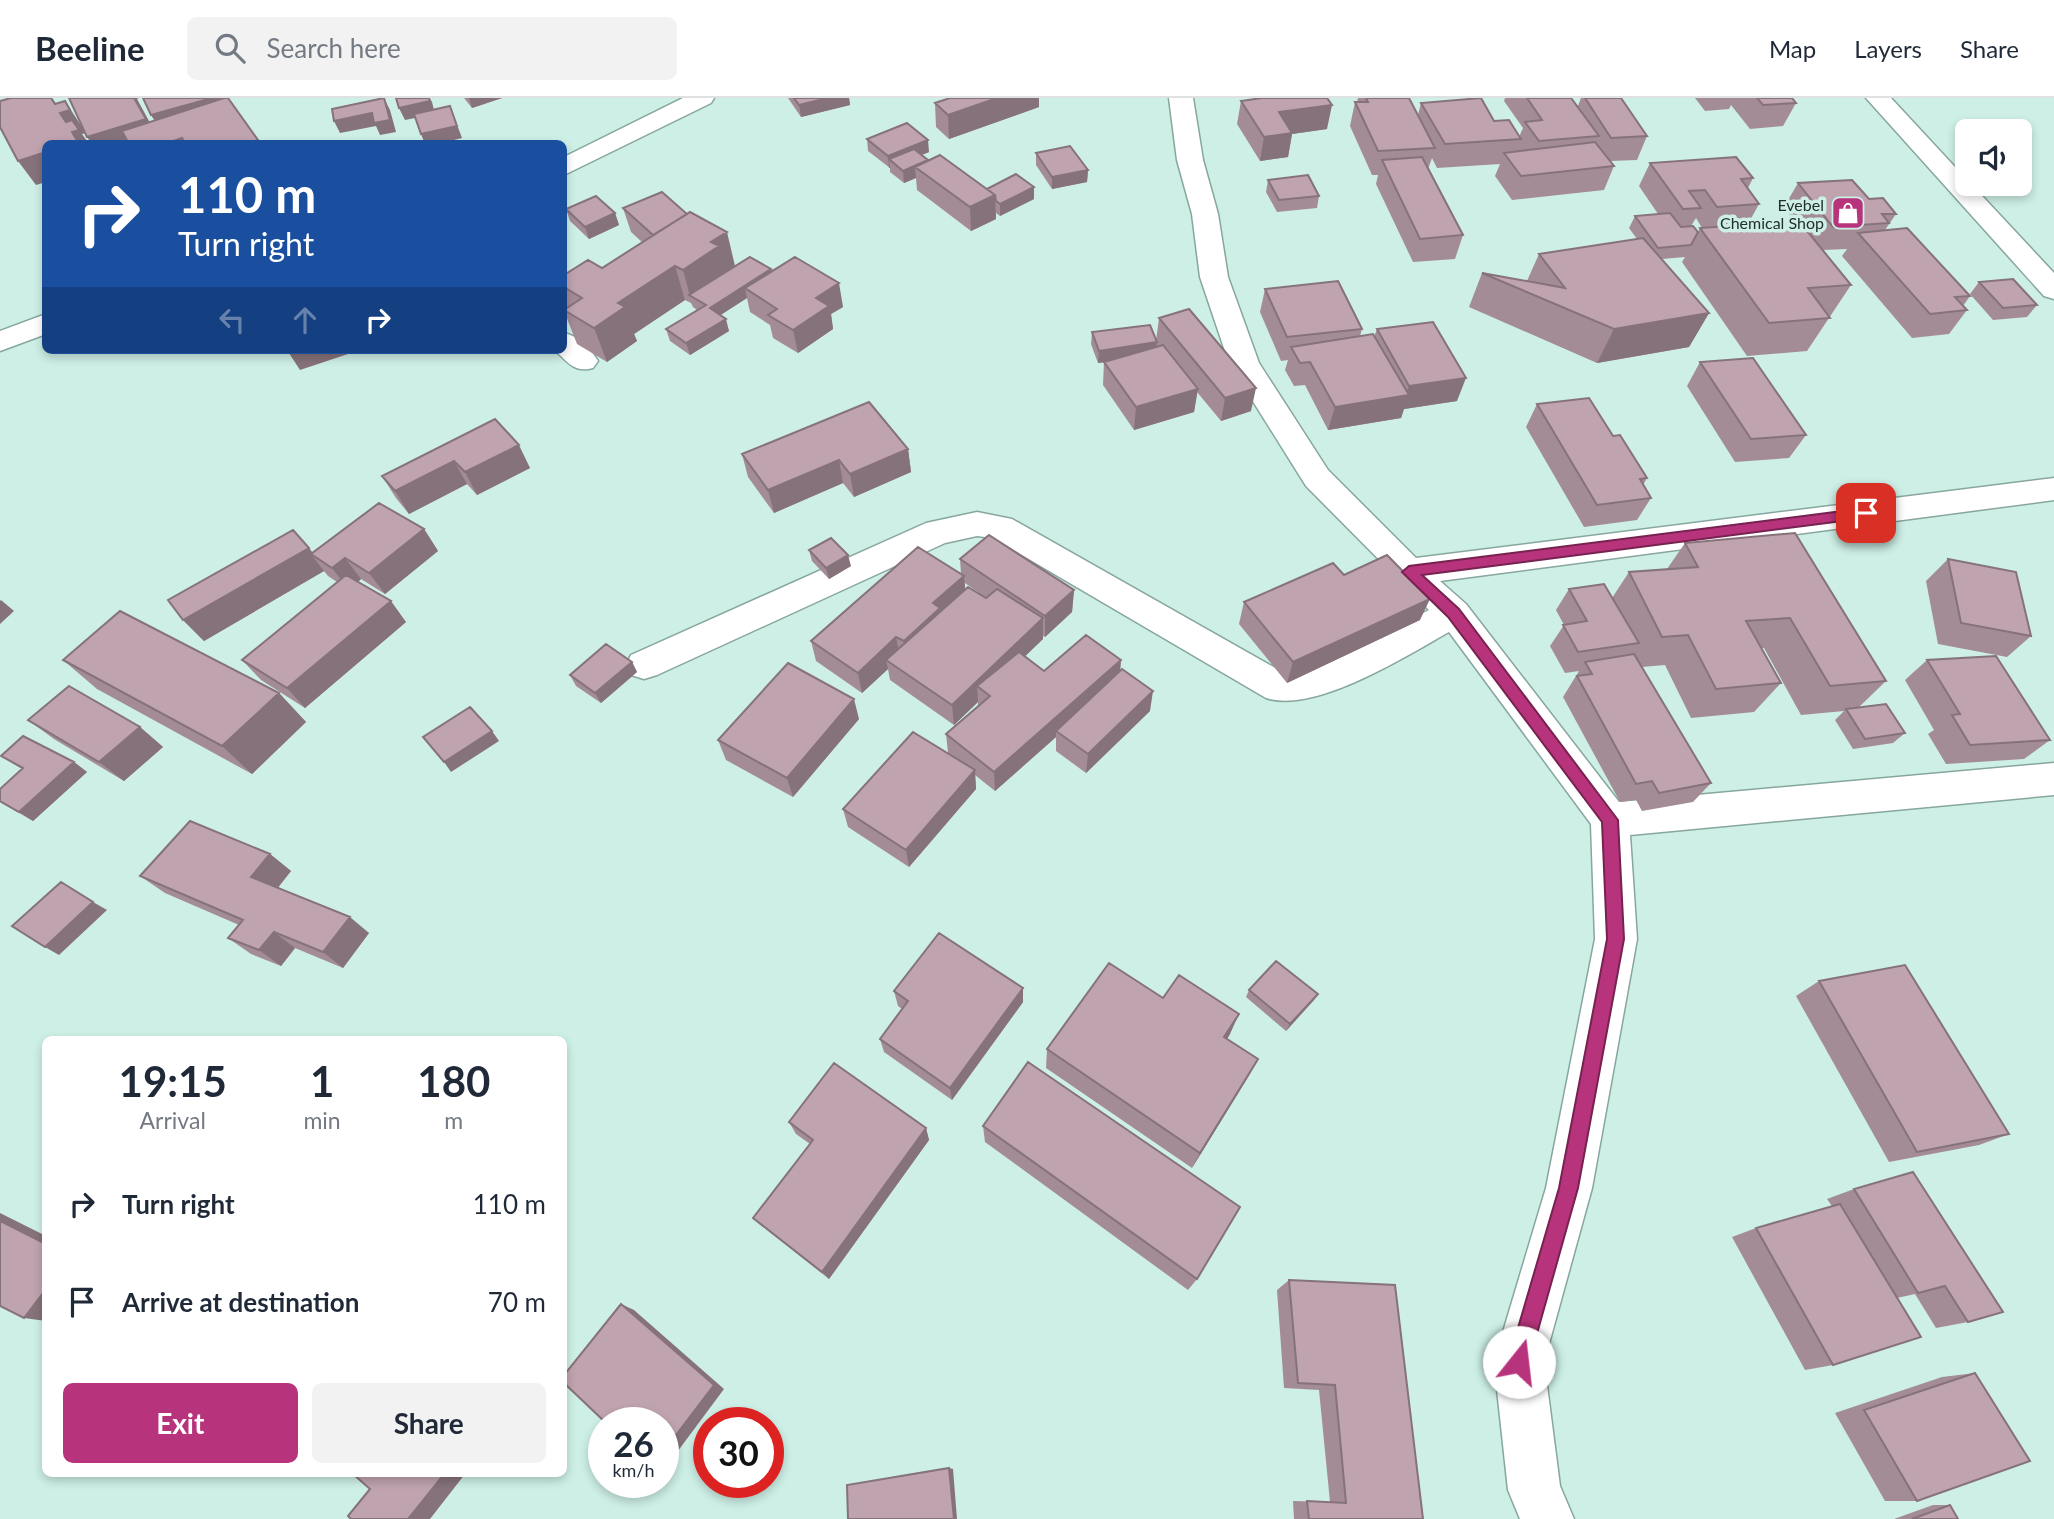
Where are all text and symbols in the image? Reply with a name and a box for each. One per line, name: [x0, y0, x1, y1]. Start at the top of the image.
search box: [187, 17, 677, 80]
text: Beeline: [35, 28, 145, 68]
icon: search: [211, 29, 249, 67]
text: Search here: [267, 32, 401, 64]
text: Map: [1769, 34, 1816, 63]
text: Layers: [1854, 34, 1922, 63]
text: Share: [1960, 34, 2019, 63]
map controls: [1955, 119, 2032, 196]
button: sound: [1955, 119, 2032, 196]
text: 110 m: [178, 165, 316, 223]
icon: right: [63, 168, 154, 259]
shop icon: Evebel Chemical Shop: [1829, 194, 1867, 232]
place label: Evebel Chemical Shop: [1720, 195, 1824, 232]
text: Turn right: [178, 224, 314, 263]
icon: left: [213, 301, 251, 339]
icon: ahead: [286, 301, 324, 339]
icon: right: [359, 301, 397, 339]
pin: [1836, 483, 1896, 543]
icon: arrive: [1847, 494, 1885, 532]
text: 19:15: [119, 1056, 227, 1106]
text: 1: [310, 1056, 334, 1106]
text: 180: [417, 1056, 490, 1106]
text: Arrival: [140, 1106, 206, 1134]
text: min: [303, 1106, 341, 1134]
text: m: [444, 1106, 463, 1134]
icon: right: [63, 1185, 101, 1223]
text: Turn right: [122, 1188, 235, 1220]
text: 110 m: [473, 1188, 546, 1220]
icon: arrive: [63, 1283, 101, 1321]
text: Arrive at destination: [122, 1286, 359, 1318]
text: 70 m: [488, 1286, 546, 1318]
position arrow: [1482, 1325, 1556, 1399]
button: Exit: [63, 1383, 298, 1463]
button: Share: [312, 1383, 546, 1463]
speed limit sign: 30: [693, 1407, 784, 1498]
text: 26: [613, 1422, 654, 1464]
text: km/h: [612, 1459, 655, 1481]

